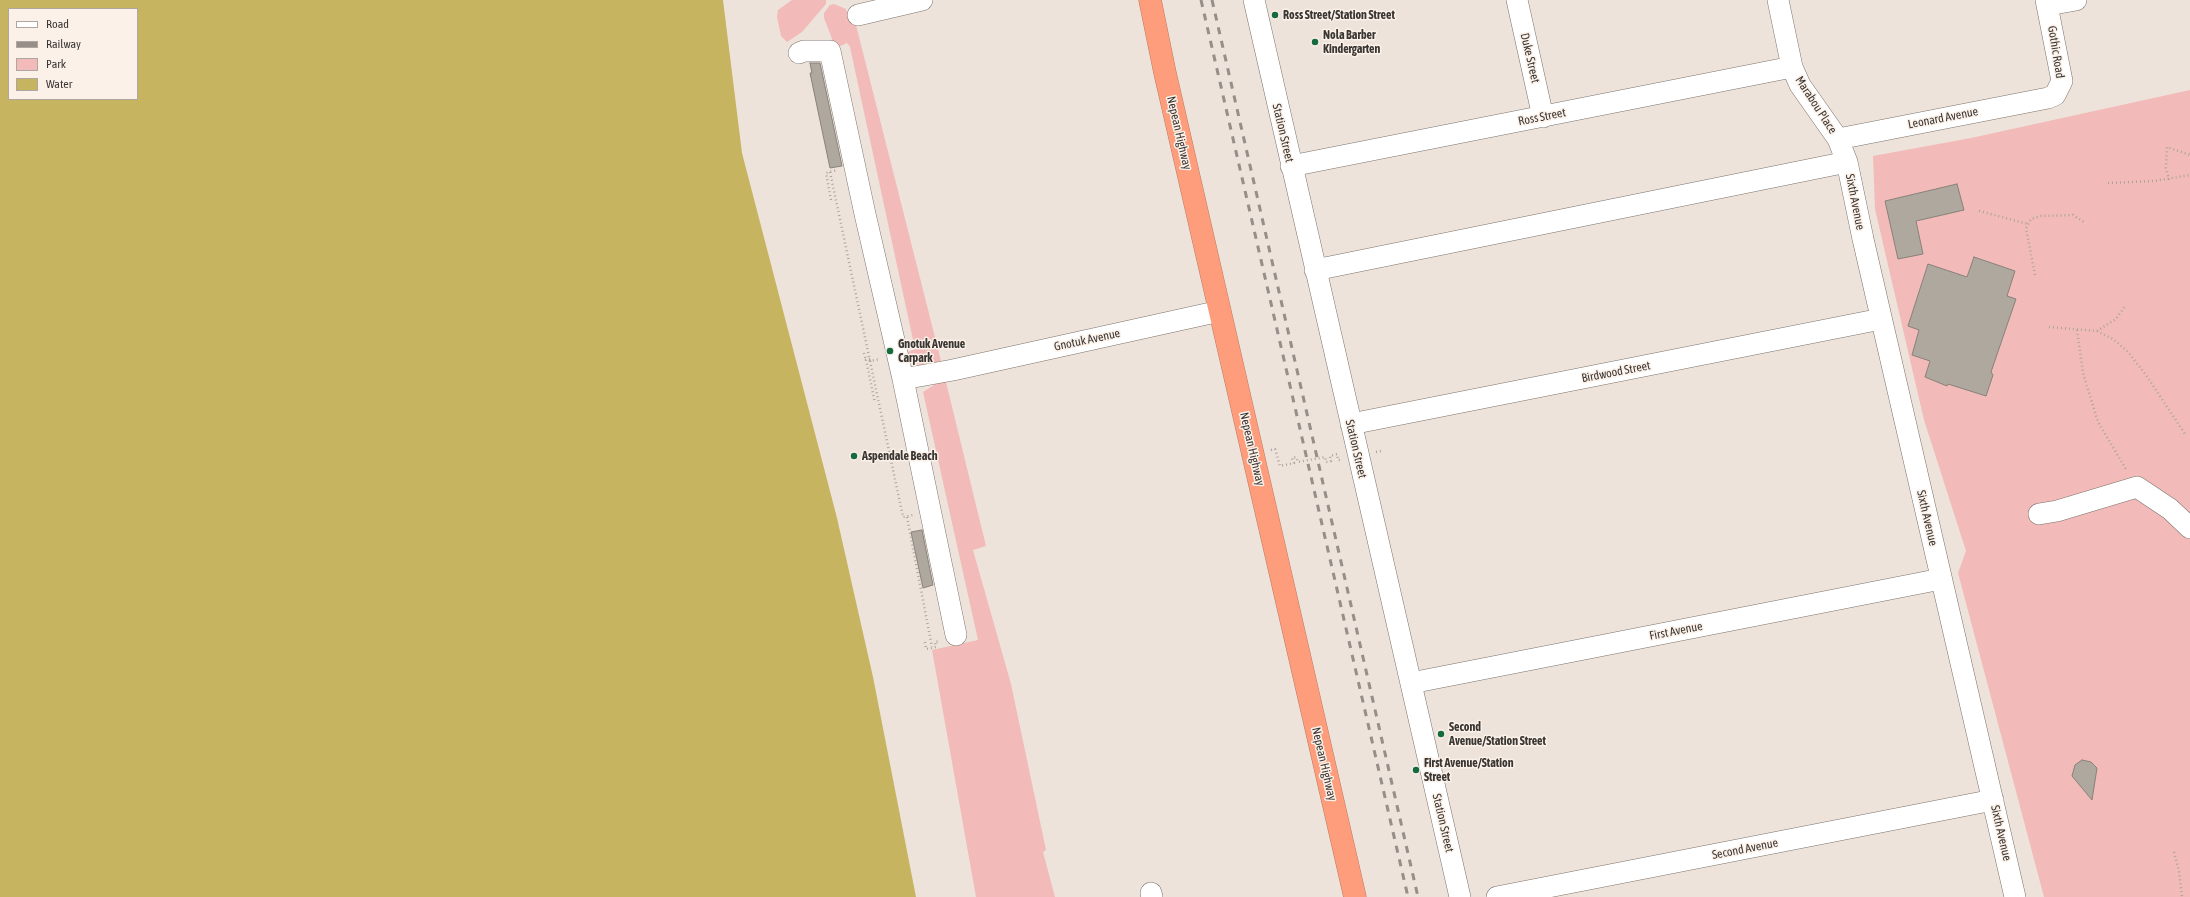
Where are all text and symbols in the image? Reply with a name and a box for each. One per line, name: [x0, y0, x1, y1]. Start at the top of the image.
legend: [8, 8, 138, 100]
place label: Ross Street/Station Street: [1283, 8, 1395, 22]
marker: Ross Street/Station Street: [1270, 10, 1280, 20]
text: Road: [46, 17, 69, 31]
street label: Gothic Road: [2045, 25, 2067, 79]
place label: Nola Barber Kindergarten: [1323, 28, 1380, 56]
street label: Duke Street: [1517, 32, 1543, 84]
text: Railway: [46, 37, 81, 51]
marker: Nola Barber Kindergarten: [1310, 37, 1320, 47]
text: Park: [46, 57, 66, 71]
street label: Marabou Place: [1792, 73, 1840, 137]
text: Water: [46, 77, 72, 91]
street label: Nepean Highway: [1164, 95, 1194, 171]
street label: Station Street: [1269, 102, 1297, 164]
street label: Leonard Avenue: [1907, 104, 1979, 132]
street label: Ross Street: [1517, 105, 1567, 129]
street label: Sixth Avenue: [1843, 173, 1867, 231]
street label: Gnotuk Avenue: [1053, 326, 1121, 354]
place label: Gnotuk Avenue Carpark: [898, 337, 965, 365]
marker: Gnotuk Avenue Carpark: [885, 346, 895, 356]
street label: Birdwood Street: [1580, 358, 1652, 386]
street label: Nepean Highway: [1237, 411, 1267, 487]
street label: Station Street: [1342, 418, 1370, 480]
place label: Aspendale Beach: [862, 449, 937, 463]
marker: Aspendale Beach: [849, 451, 859, 461]
street label: Sixth Avenue: [1914, 489, 1940, 547]
street label: First Avenue: [1648, 619, 1704, 643]
place label: Second Avenue/Station Street: [1449, 720, 1546, 748]
street label: Nepean Highway: [1309, 726, 1339, 802]
marker: Second Avenue/Station Street: [1436, 729, 1446, 739]
place label: First Avenue/Station Street: [1424, 756, 1513, 784]
marker: First Avenue/Station Street: [1411, 765, 1421, 775]
street label: Station Street: [1429, 792, 1457, 854]
street label: Sixth Avenue: [1988, 804, 2014, 862]
street label: Second Avenue: [1711, 836, 1779, 862]

